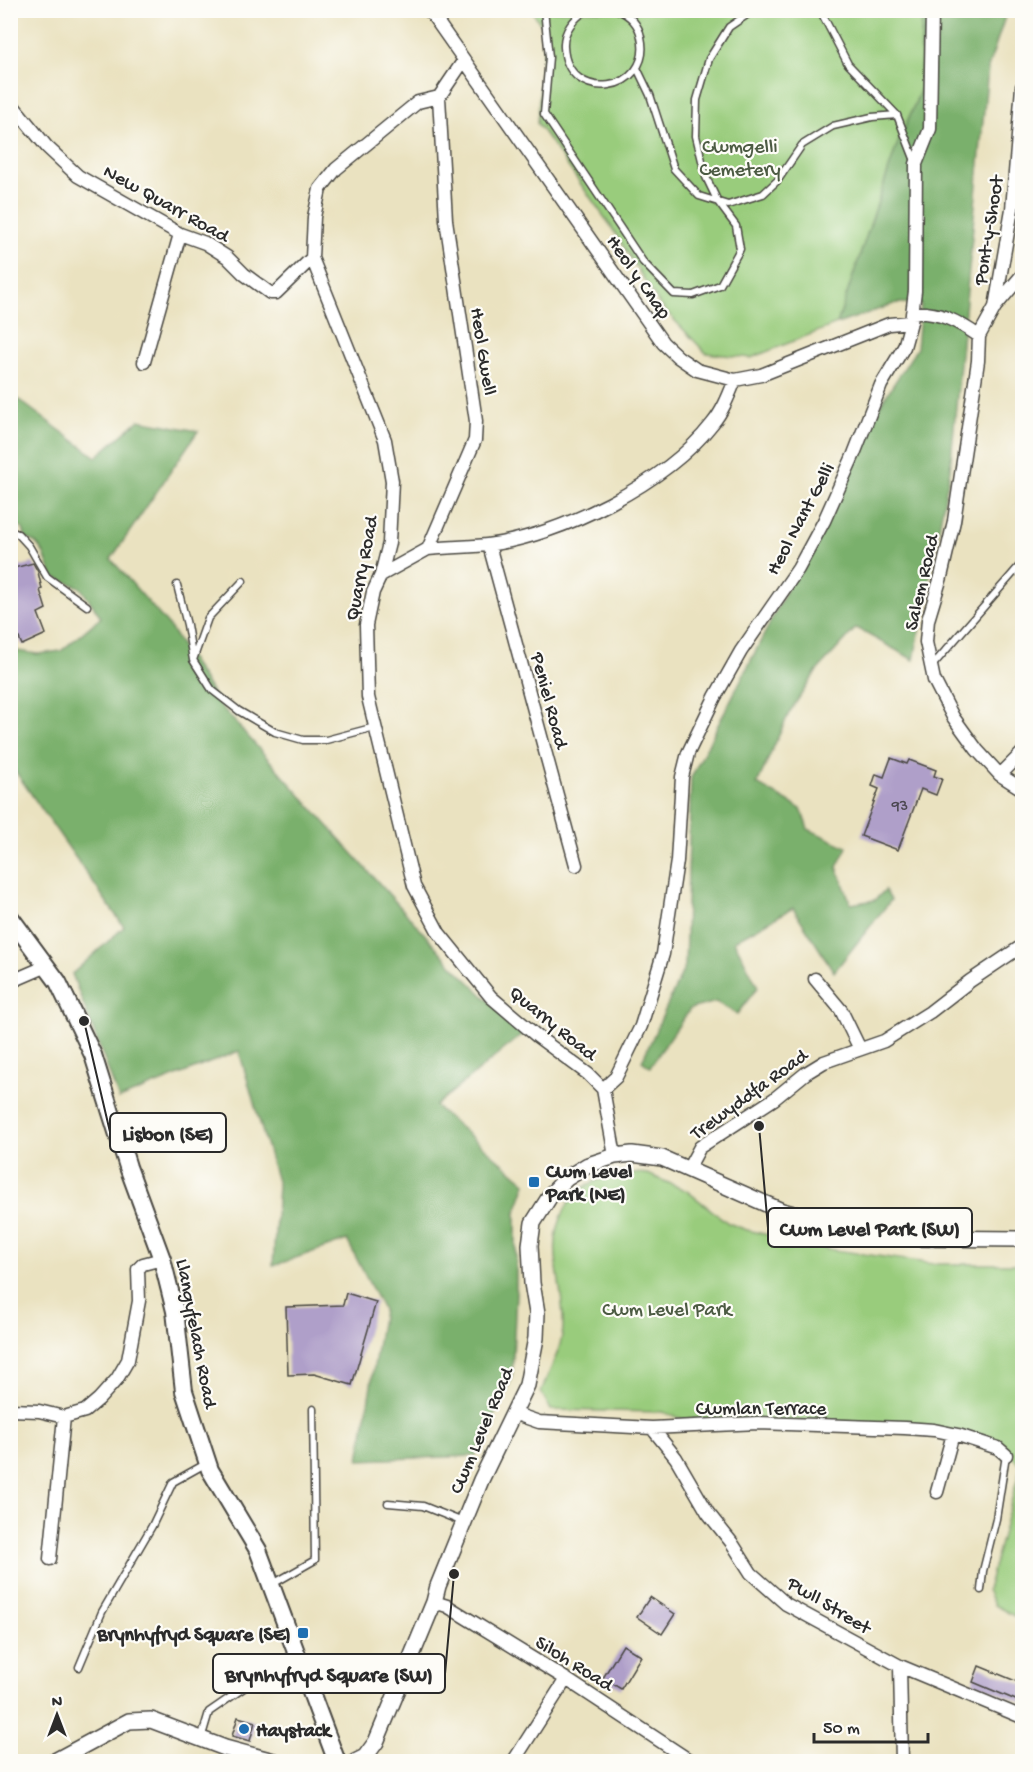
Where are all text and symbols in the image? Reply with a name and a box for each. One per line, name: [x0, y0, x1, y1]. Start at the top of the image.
park label: Cwmgelli Cemetery: [699, 137, 781, 183]
street label: New Quarr Road: [98, 161, 234, 250]
street label: Pont-y-Shoot: [970, 172, 1011, 288]
street label: Heol y Cnap: [600, 232, 674, 325]
street label: Heol Gwell: [463, 306, 500, 397]
street label: Heol Nant Gelli: [763, 460, 841, 580]
street label: Quarry Road: [342, 512, 385, 623]
street label: Salem Road: [901, 530, 946, 633]
street label: Peniel Road: [524, 649, 572, 754]
house number: 93: [891, 798, 908, 817]
street label: Quarry Road: [503, 982, 602, 1069]
street label: Trewyddfa Road: [686, 1044, 815, 1147]
callout: Lisbon (SE): [110, 1113, 226, 1152]
text: Lisbon (SE): [122, 1124, 214, 1149]
place label: Cwm Level Park (NE): [545, 1162, 633, 1208]
marker: Cwm Level Park (NE): [527, 1175, 541, 1189]
callout: Cwm Level Park (SW): [768, 1208, 972, 1247]
text: Cwm Level Park (SW): [779, 1219, 960, 1244]
street label: Llangyfelach Road: [169, 1257, 221, 1412]
park label: Cwm Level Park: [602, 1300, 734, 1323]
street label: Cwm Level Road: [446, 1363, 521, 1498]
street label: Cwmlan Terrace: [696, 1399, 827, 1422]
street label: Pwll Street: [781, 1573, 876, 1642]
place label: Brynhyfryd Square (SE): [96, 1625, 291, 1648]
marker: Brynhyfryd Square (SE): [296, 1626, 310, 1640]
street label: Siloh Road: [530, 1632, 618, 1699]
callout: Brynhyfryd Square (SW): [213, 1654, 445, 1693]
text: Brynhyfryd Square (SW): [224, 1665, 433, 1690]
north arrow: [27, 1685, 87, 1745]
text: N: [52, 1694, 63, 1713]
scale bar: [814, 1706, 928, 1744]
text: 50 m: [823, 1719, 860, 1740]
place label: Haystack: [256, 1721, 333, 1744]
marker: Haystack: [237, 1722, 251, 1736]

